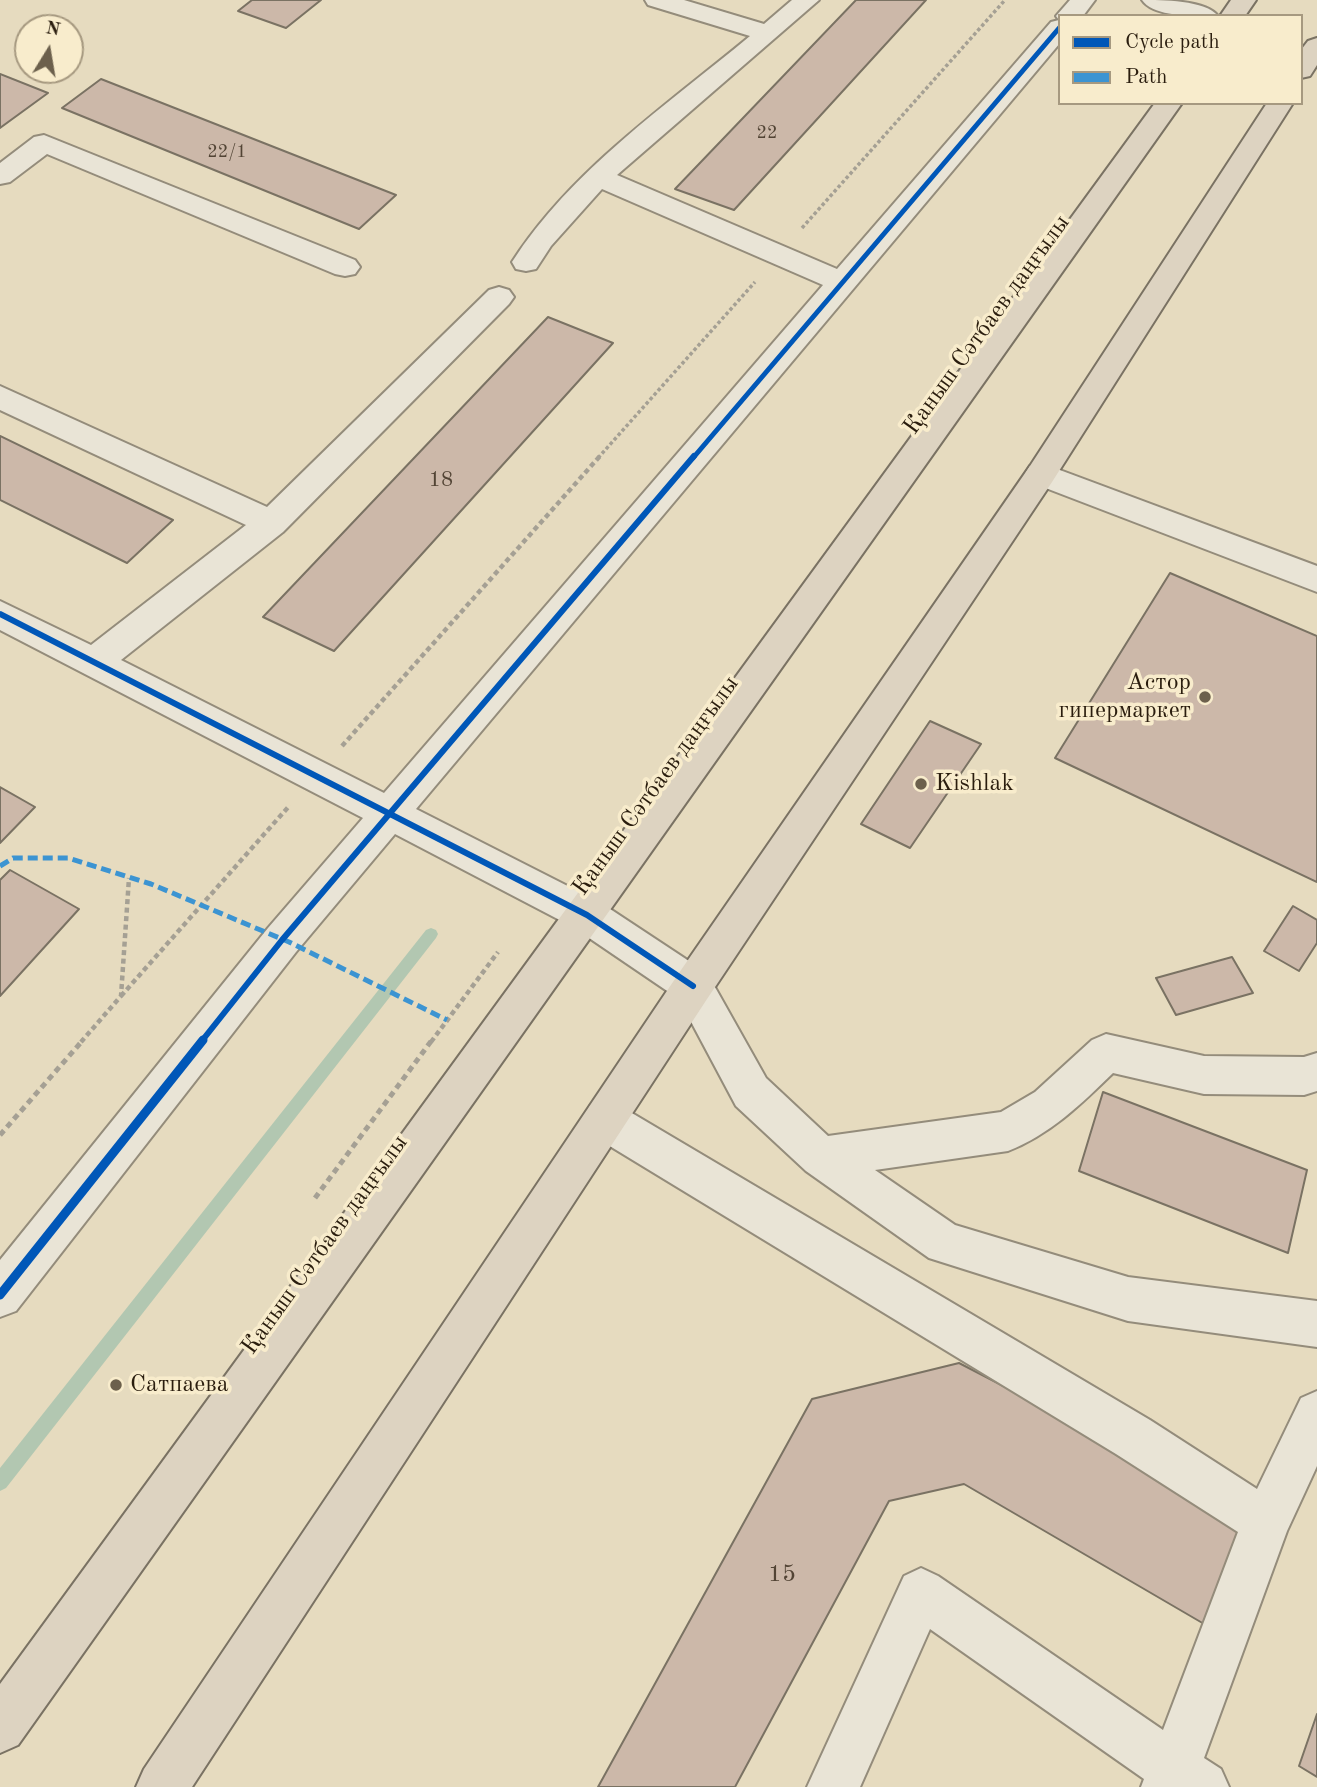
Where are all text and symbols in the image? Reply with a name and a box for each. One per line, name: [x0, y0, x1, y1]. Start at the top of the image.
north arrow: [14, 14, 84, 84]
legend: [1058, 14, 1303, 105]
text: N: [44, 19, 62, 41]
text: Cycle path: [1125, 32, 1220, 53]
text: Path: [1125, 67, 1168, 88]
house number: 22: [757, 122, 777, 144]
house number: 22/1: [207, 141, 247, 163]
street label: Қаныш Сәтбаев даңғылы: [898, 210, 1076, 440]
house number: 18: [429, 467, 453, 493]
place label: Астор гипермаркет: [1058, 669, 1191, 725]
street label: Қаныш Сәтбаев даңғылы: [567, 671, 745, 901]
marker: Астор гипермаркет: [1197, 689, 1213, 705]
place label: Kishlak: [935, 770, 1014, 798]
marker: Kishlak: [913, 776, 929, 792]
street label: Қаныш Сәтбаев даңғылы: [236, 1130, 414, 1360]
place label: Сатпаева: [130, 1371, 229, 1399]
marker: Сатпаева: [108, 1377, 124, 1393]
house number: 15: [768, 1561, 796, 1589]

